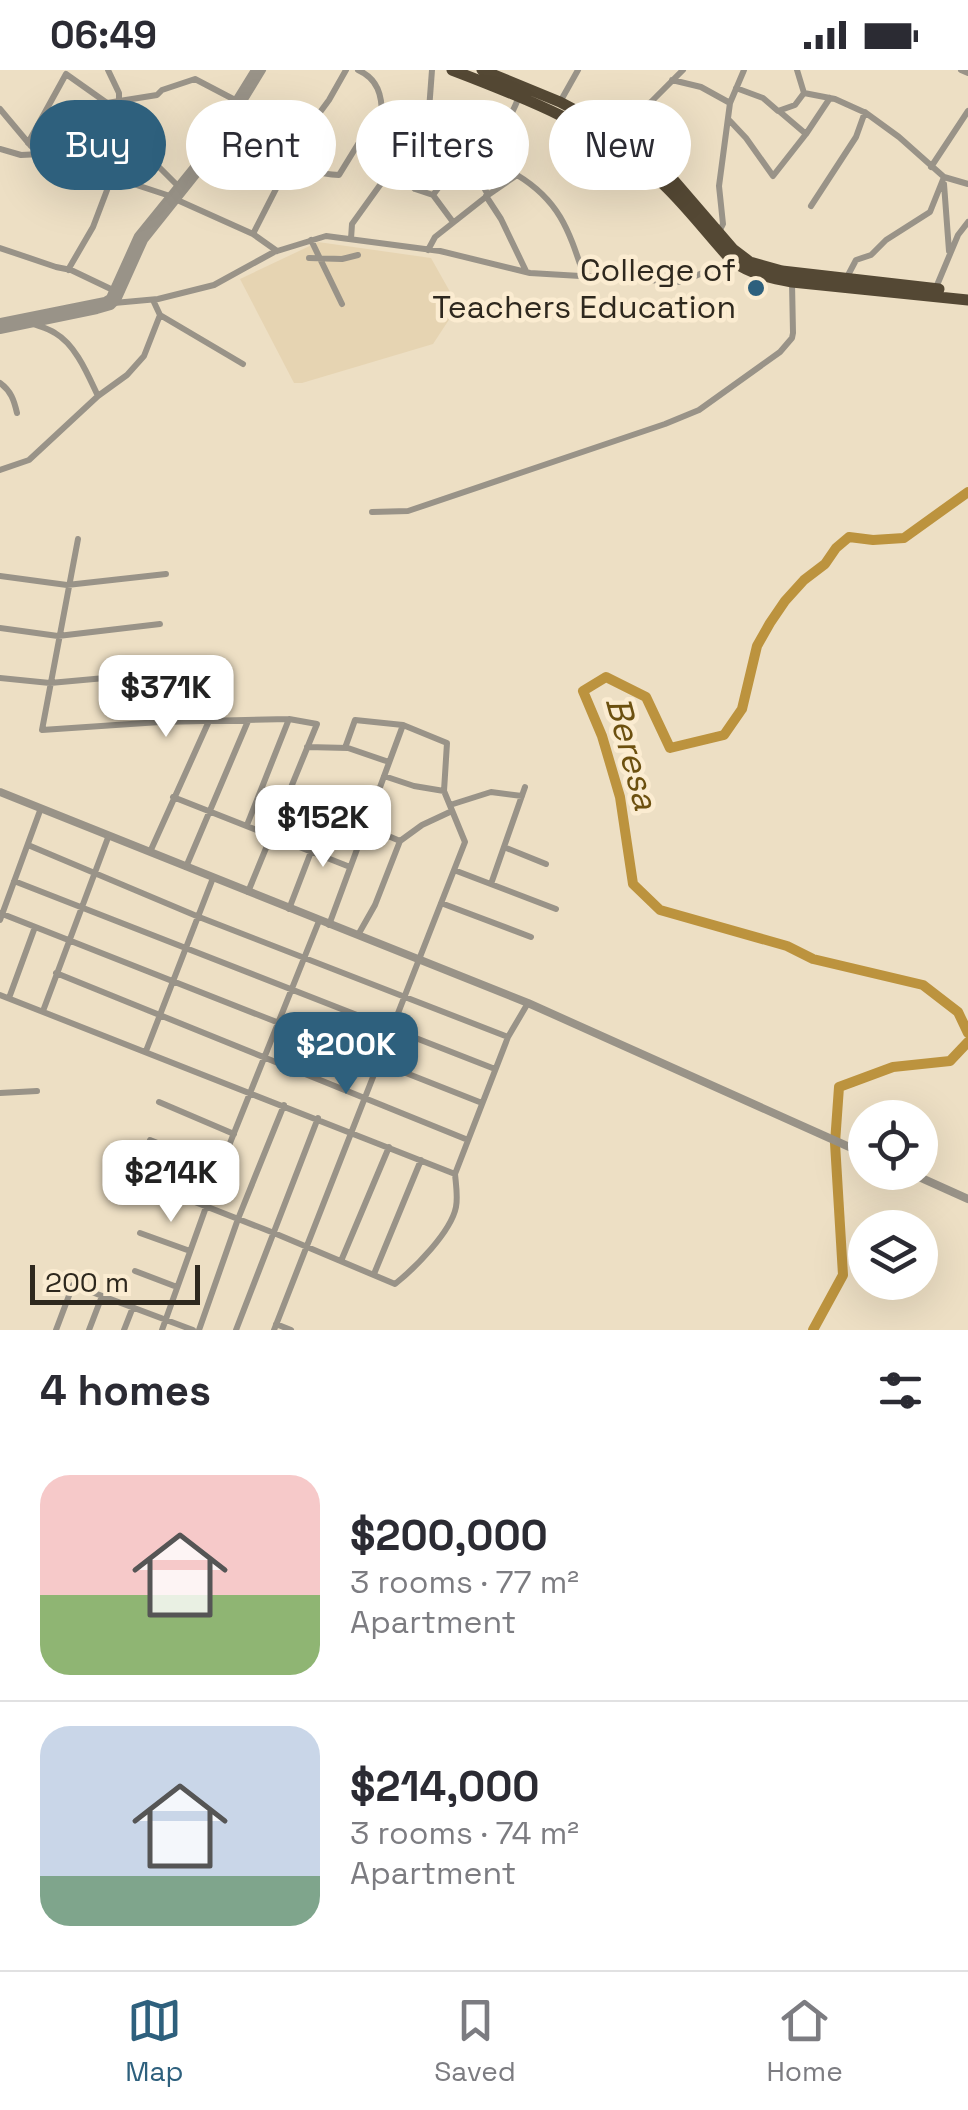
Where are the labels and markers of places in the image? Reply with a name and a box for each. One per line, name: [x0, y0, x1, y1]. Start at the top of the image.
place label: College of Teachers Education: [432, 250, 736, 327]
marker: College of Teachers Education: [745, 277, 767, 299]
pin: $371K: [96, 655, 236, 740]
pin: $152K: [253, 785, 393, 870]
pin: $200K: [276, 1012, 416, 1097]
pin: $214K: [101, 1140, 241, 1225]

